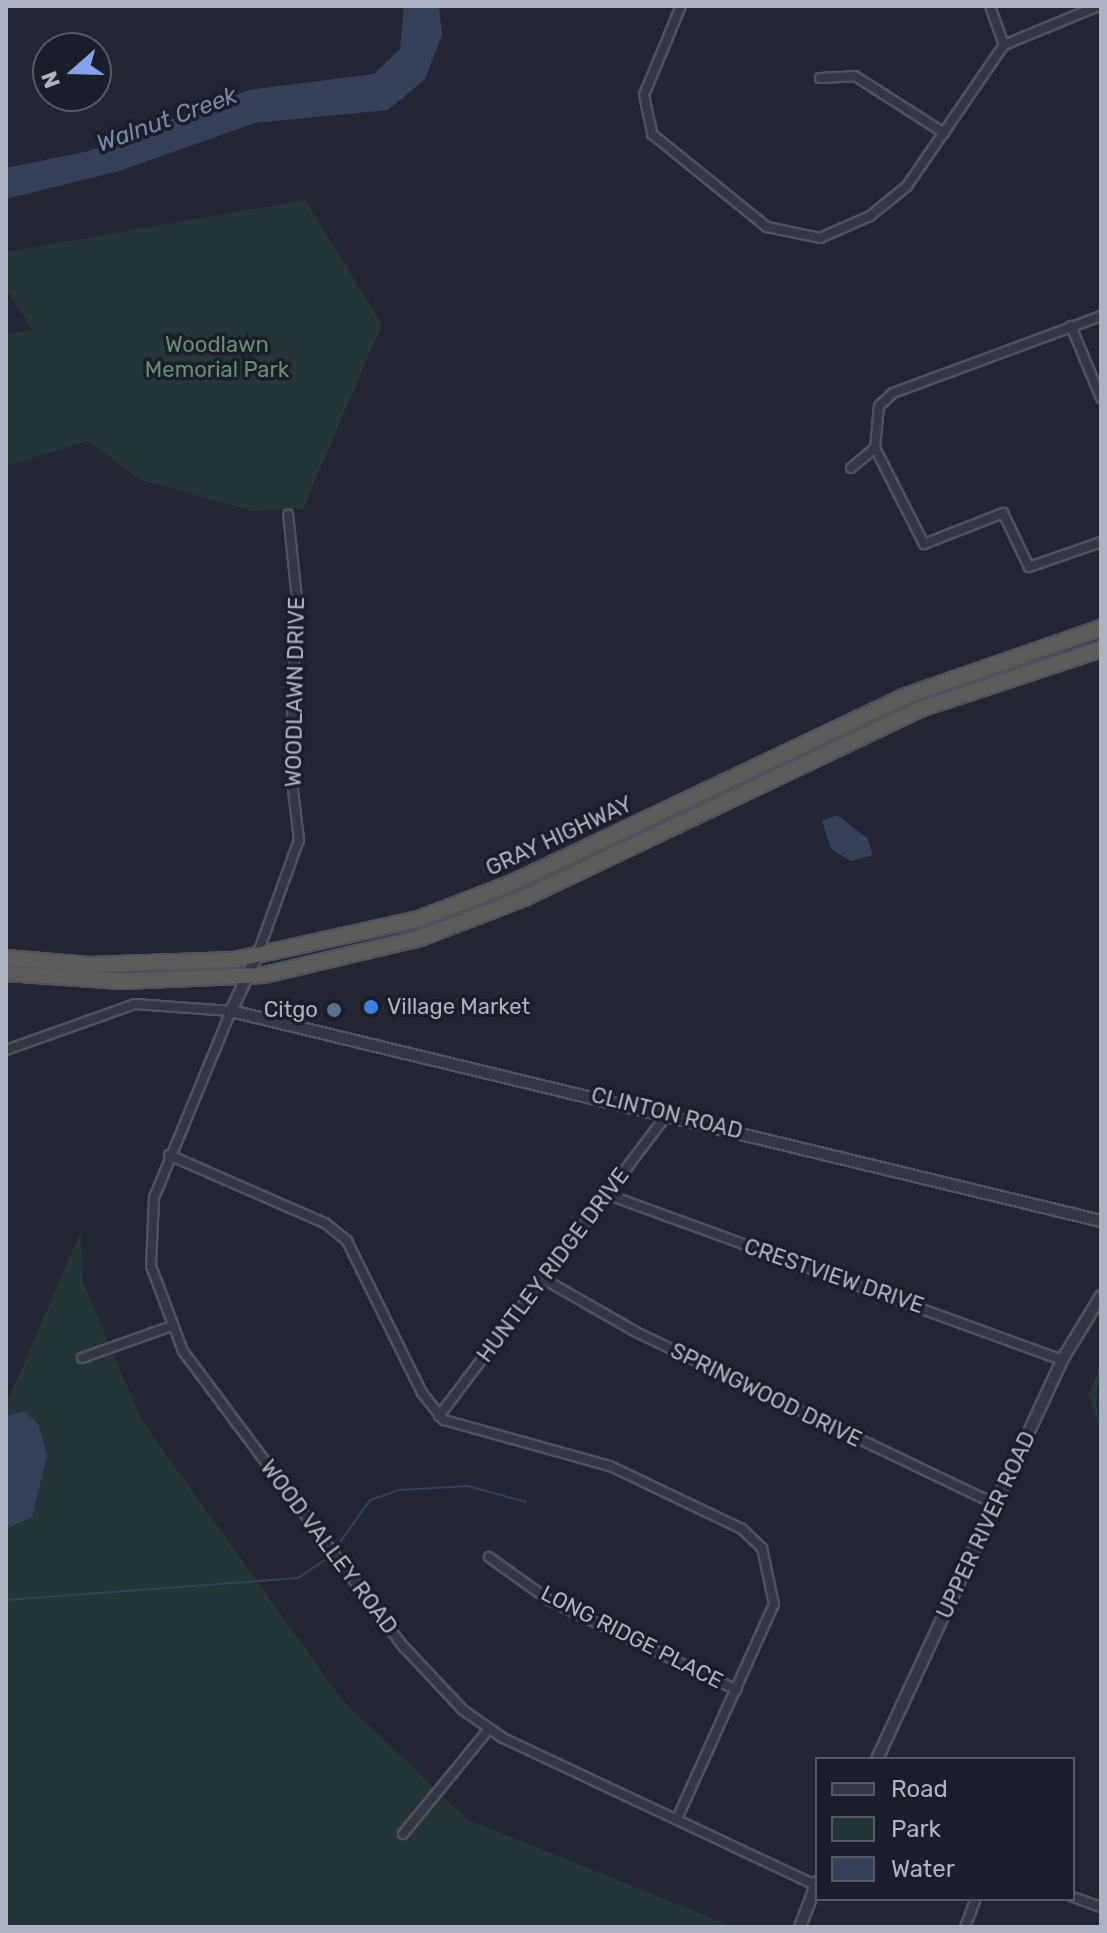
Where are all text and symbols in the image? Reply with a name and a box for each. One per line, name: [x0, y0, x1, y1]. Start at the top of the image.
north arrow: [32, 32, 112, 112]
text: N: [35, 68, 66, 92]
water label: Walnut Creek: [93, 81, 241, 159]
park label: Woodlawn Memorial Park: [145, 331, 289, 382]
street label: WOODLAWN DRIVE: [280, 597, 310, 787]
street label: GRAY HIGHWAY: [481, 790, 637, 882]
place label: Village Market: [387, 994, 530, 1020]
place label: Citgo: [264, 997, 318, 1023]
marker: Village Market: [362, 998, 380, 1016]
marker: Citgo: [325, 1001, 343, 1019]
street label: CLINTON ROAD: [589, 1081, 745, 1145]
street label: HUNTLEY RIDGE DRIVE: [471, 1162, 635, 1368]
street label: CRESTVIEW DRIVE: [740, 1233, 928, 1319]
street label: SPRINGWOOD DRIVE: [666, 1337, 866, 1453]
street label: UPPER RIVER ROAD: [931, 1427, 1041, 1623]
street label: WOOD VALLEY ROAD: [255, 1454, 403, 1640]
street label: LONG RIDGE PLACE: [536, 1580, 728, 1694]
legend: [815, 1757, 1075, 1901]
text: Road: [891, 1775, 948, 1803]
text: Park: [891, 1815, 941, 1843]
text: Water: [891, 1855, 955, 1883]

